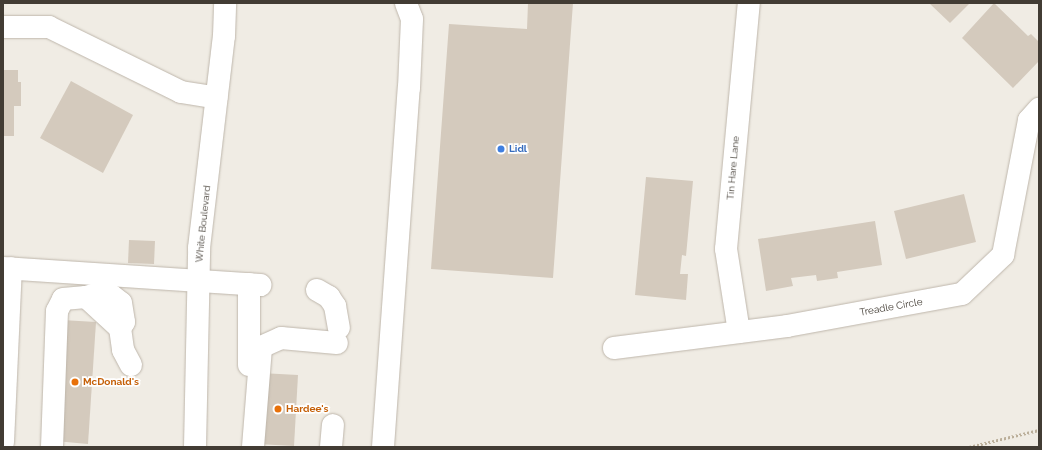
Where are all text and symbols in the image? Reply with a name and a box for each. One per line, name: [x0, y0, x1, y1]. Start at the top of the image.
street label: Tin Hare Lane: [724, 136, 742, 200]
place label: Lidl: [509, 143, 527, 155]
marker: Lidl: [496, 144, 506, 154]
street label: White Boulevard: [193, 185, 213, 263]
street label: Treadle Circle: [859, 296, 923, 318]
place label: McDonald's: [83, 376, 139, 388]
marker: McDonald's: [70, 377, 80, 387]
place label: Hardee's: [286, 403, 328, 415]
marker: Hardee's: [273, 404, 283, 414]

